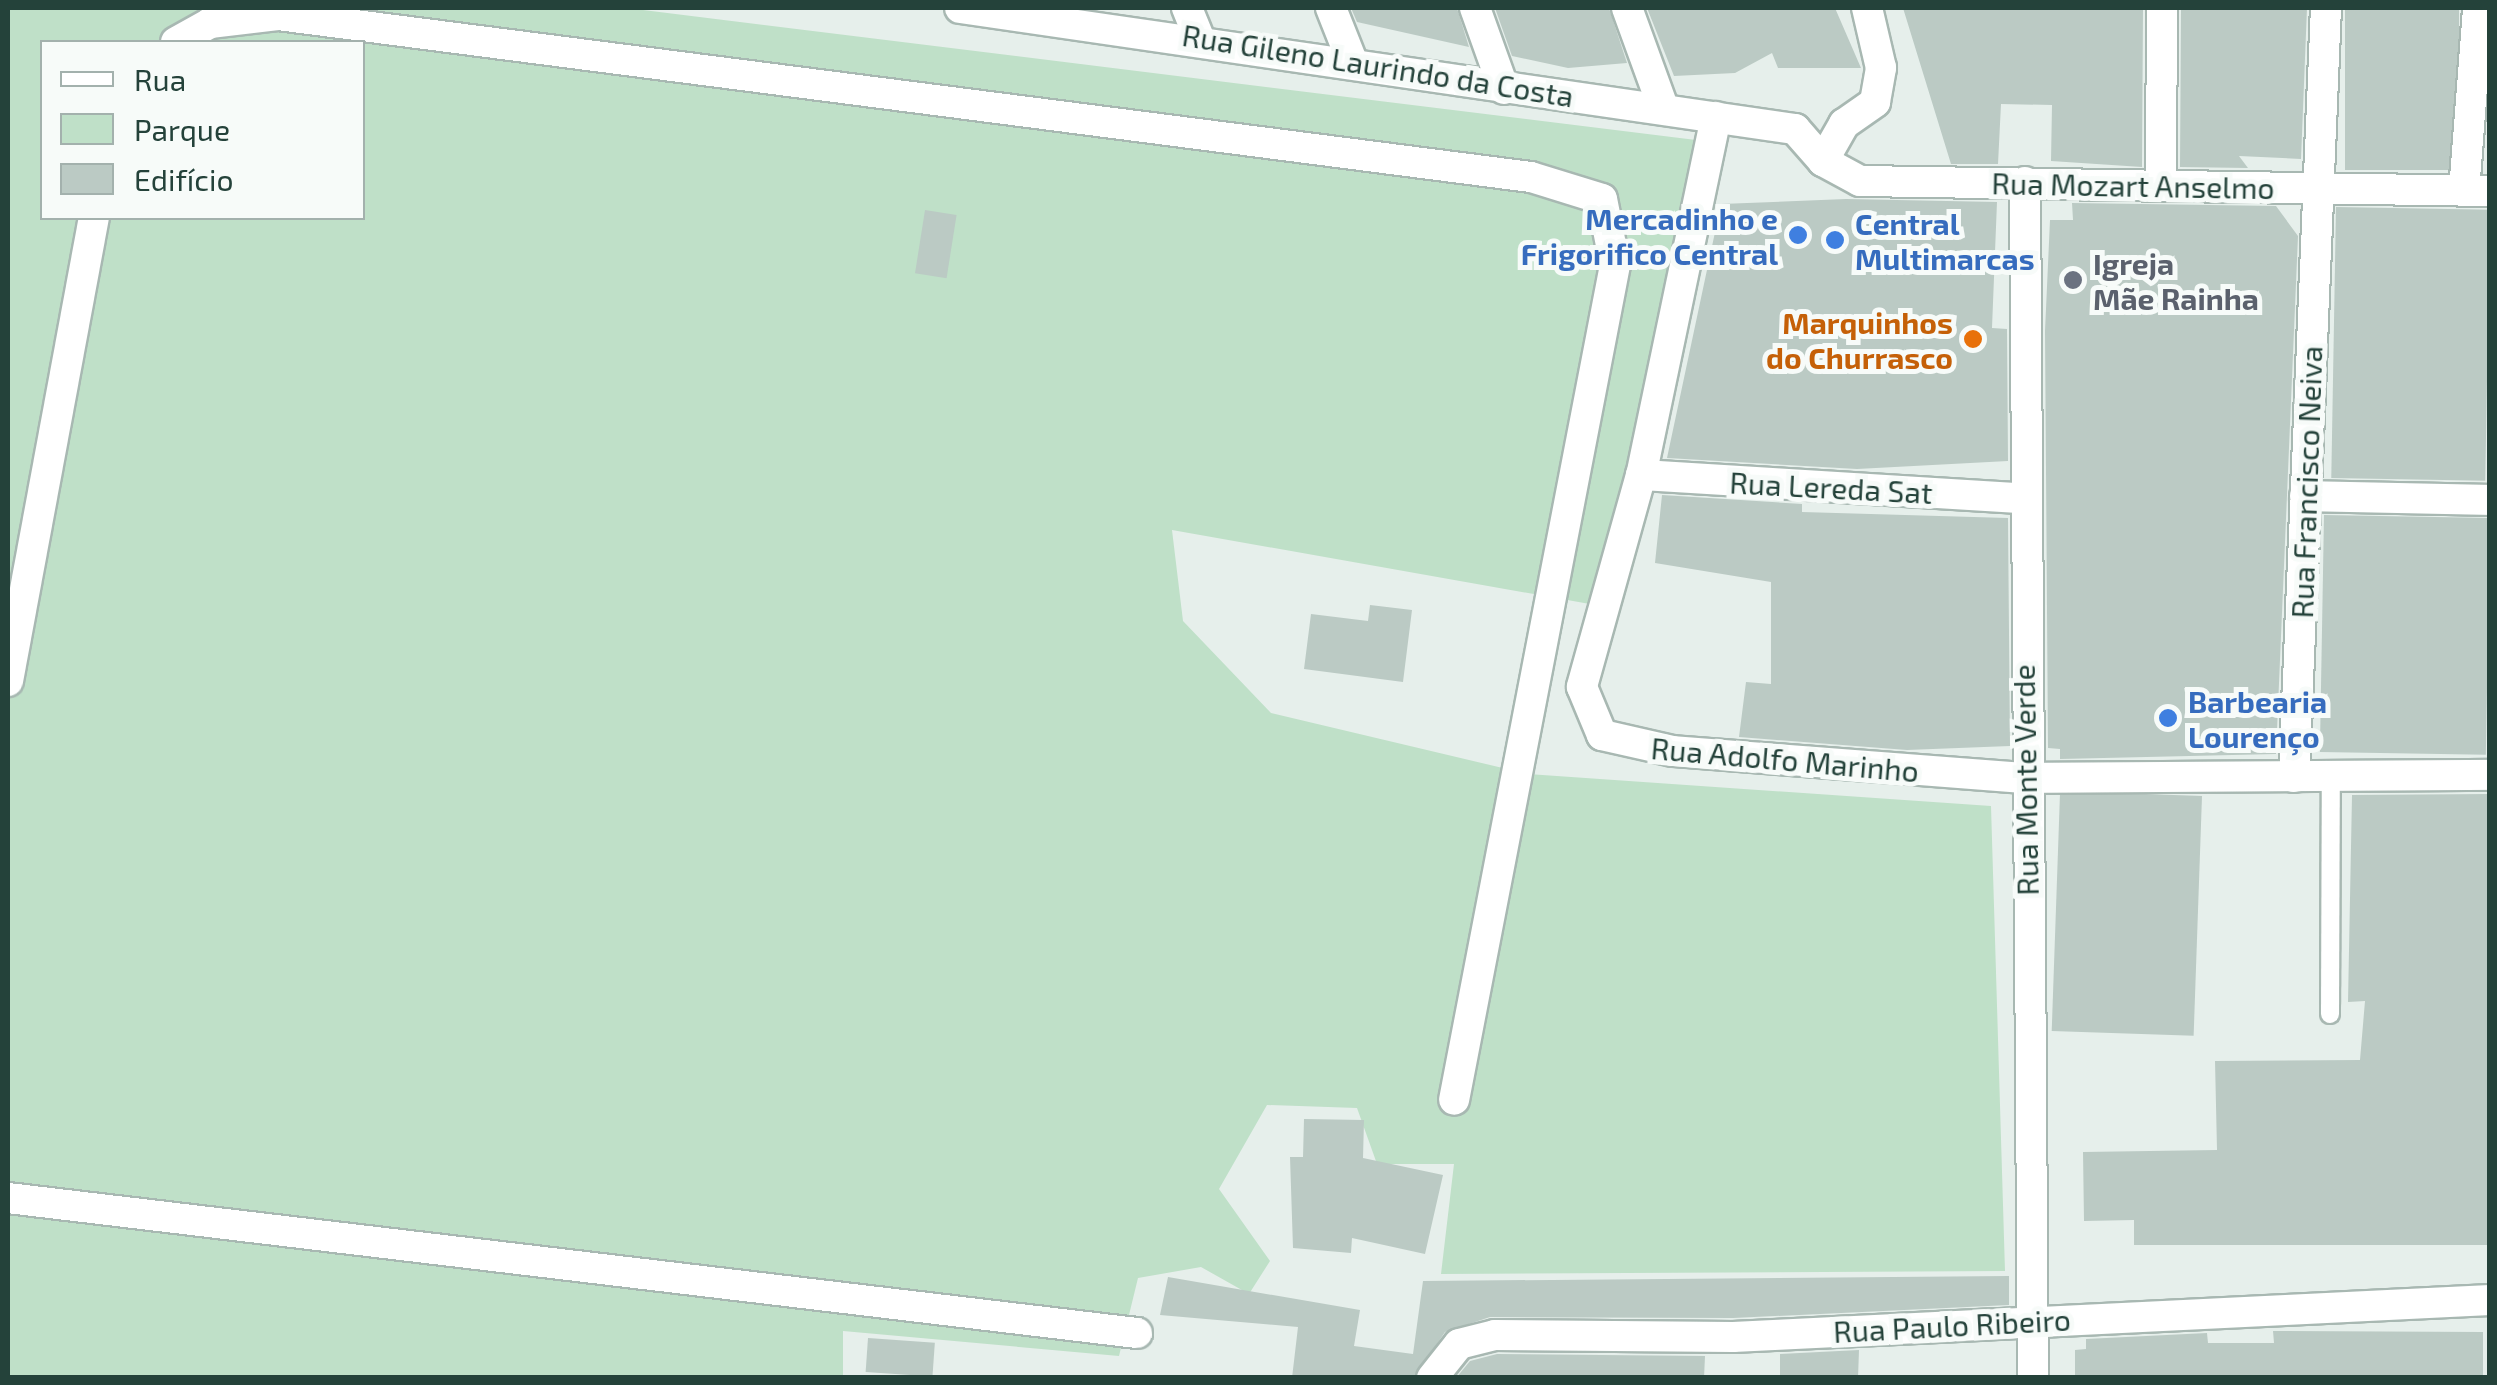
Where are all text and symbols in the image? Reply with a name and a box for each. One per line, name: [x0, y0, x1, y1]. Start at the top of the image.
street label: Rua Gileno Laurindo da Costa: [1180, 16, 1576, 114]
legend: [40, 40, 365, 220]
text: Rua: [134, 61, 186, 97]
text: Parque: [134, 111, 230, 147]
text: Edifício: [134, 161, 233, 197]
street label: Rua Mozart Anselmo: [1991, 165, 2275, 205]
place label: Mercadinho e Frigorifico Central: [1521, 200, 1778, 270]
place label: Central Multimarcas: [1855, 205, 2035, 276]
marker: Mercadinho e Frigorifico Central: [1787, 224, 1809, 246]
marker: Central Multimarcas: [1824, 229, 1846, 251]
place label: Igreja Mãe Rainha: [2093, 245, 2259, 316]
marker: Igreja Mãe Rainha: [2062, 269, 2084, 291]
place label: Marquinhos do Churrasco: [1766, 304, 1953, 374]
marker: Marquinhos do Churrasco: [1962, 328, 1984, 350]
street label: Rua Francisco Neiva: [2283, 345, 2329, 619]
street label: Rua Lereda Sat: [1729, 464, 1933, 510]
street label: Rua Monte Verde: [2005, 664, 2045, 896]
place label: Barbearia Lourenço: [2188, 683, 2327, 754]
marker: Barbearia Lourenço: [2157, 707, 2179, 729]
street label: Rua Adolfo Marinho: [1649, 729, 1921, 789]
street label: Rua Paulo Ribeiro: [1832, 1301, 2072, 1349]

